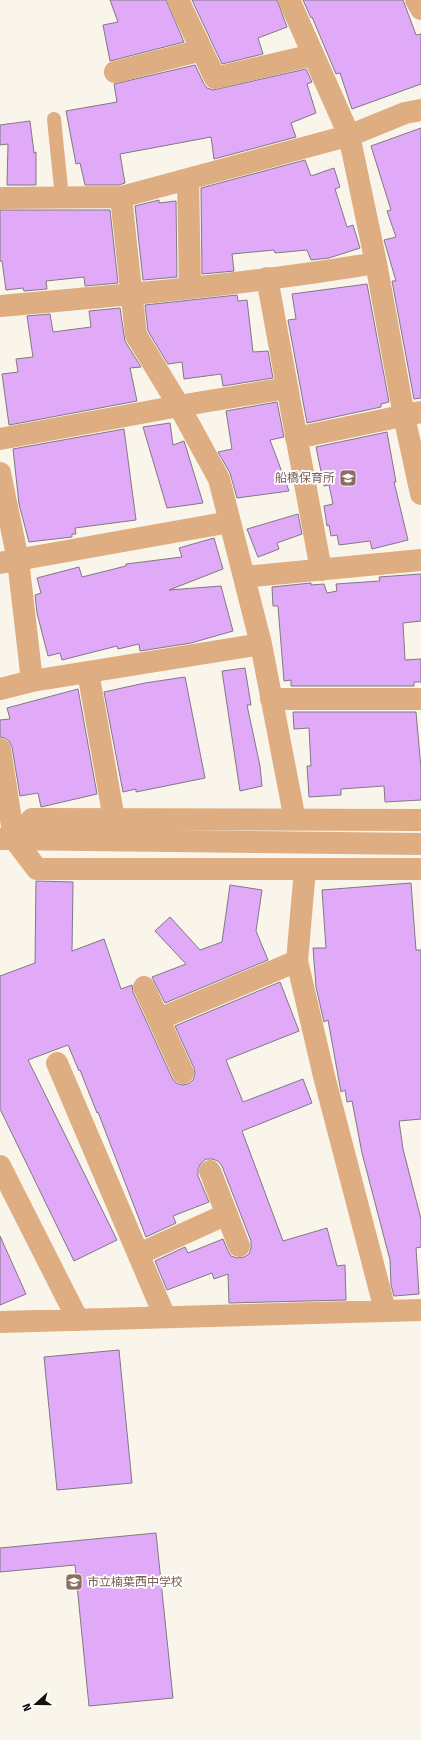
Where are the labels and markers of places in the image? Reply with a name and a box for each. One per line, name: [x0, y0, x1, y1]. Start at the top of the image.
school or university icon: 船橋保育所: [338, 468, 358, 488]
place label: 船橋保育所: [275, 471, 335, 485]
school or university icon: 市立楠葉西中学校: [64, 1572, 84, 1592]
place label: 市立楠葉西中学校: [87, 1575, 183, 1589]

